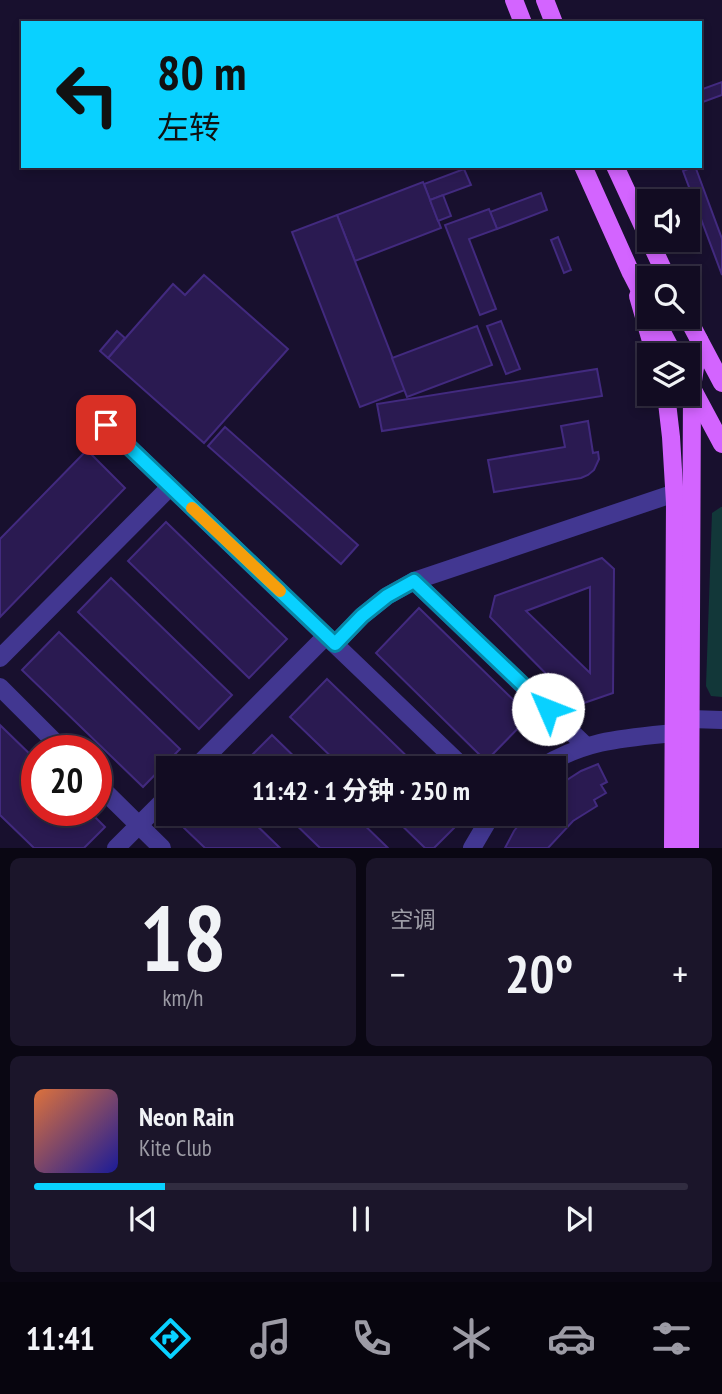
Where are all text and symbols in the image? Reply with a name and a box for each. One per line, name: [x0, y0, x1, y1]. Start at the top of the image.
text: 80 m: [157, 40, 246, 104]
icon: left: [42, 49, 133, 140]
text: 左转: [157, 106, 221, 148]
map controls: [637, 189, 700, 406]
button: sound: [637, 189, 700, 252]
button: search: [637, 266, 700, 329]
button: layers: [637, 343, 700, 406]
pin: [76, 395, 136, 455]
icon: arrive: [87, 406, 125, 444]
position arrow: [511, 672, 585, 746]
speed limit sign: 20: [21, 735, 112, 826]
text: 11:42 · 1 分钟 · 250 m: [252, 774, 470, 807]
text: 18: [140, 878, 227, 996]
text: 空调: [390, 905, 436, 934]
text: 20°: [505, 940, 573, 1007]
text: −: [390, 949, 406, 998]
text: +: [672, 949, 688, 998]
text: km/h: [163, 983, 203, 1012]
text: Neon Rain: [139, 1100, 234, 1133]
text: Kite Club: [139, 1133, 212, 1162]
icon: previous: [124, 1200, 162, 1238]
icon: pause: [342, 1200, 380, 1238]
icon: next: [560, 1200, 598, 1238]
icon: directions: [146, 1314, 195, 1363]
icon: music: [246, 1314, 295, 1363]
icon: phone: [347, 1314, 396, 1363]
icon: climate: [447, 1314, 496, 1363]
icon: car: [547, 1314, 596, 1363]
icon: filters: [647, 1314, 696, 1363]
text: 11:41: [26, 1317, 95, 1359]

